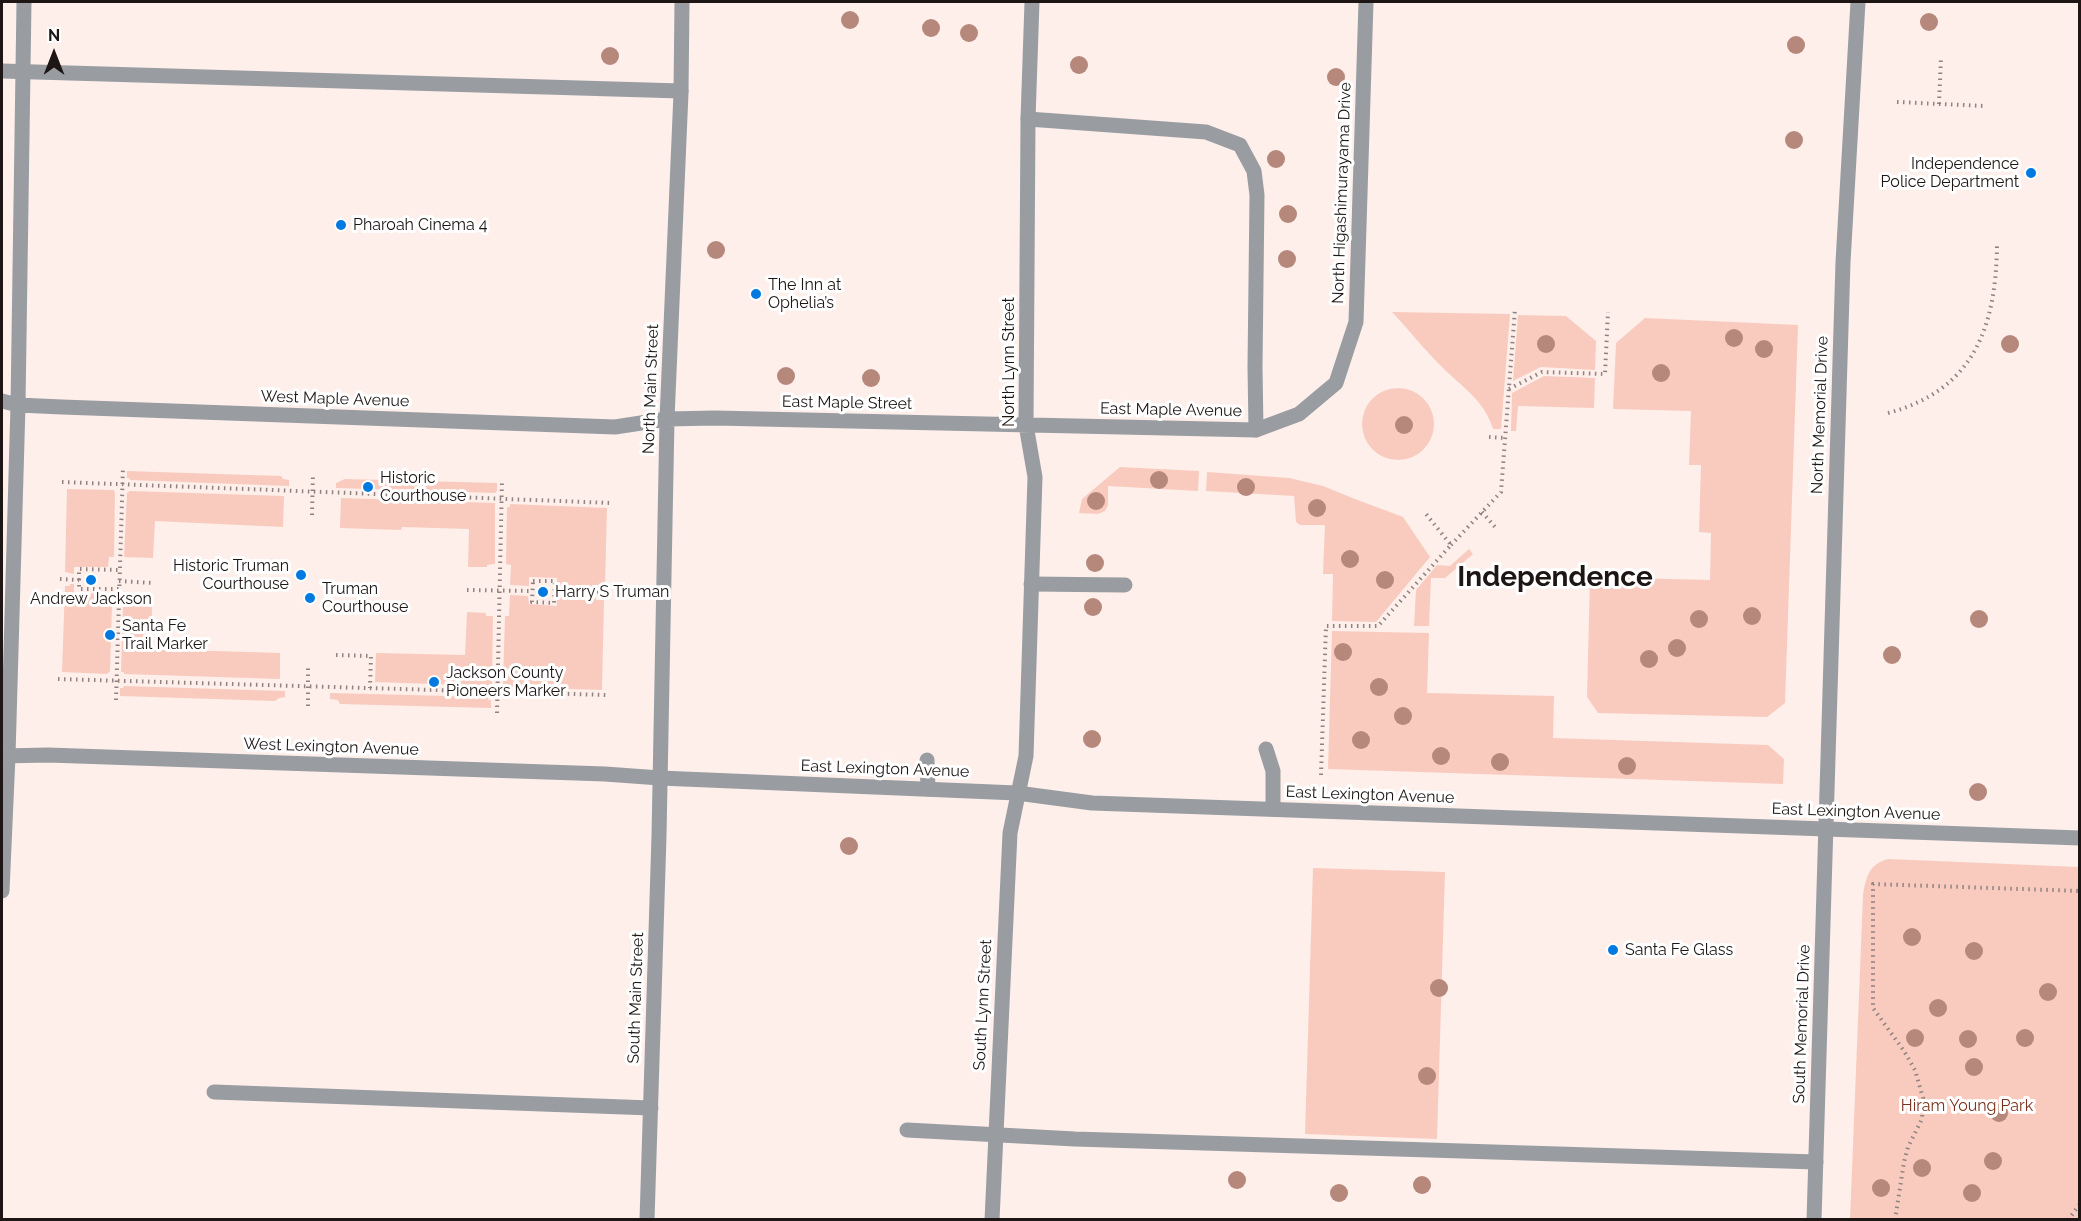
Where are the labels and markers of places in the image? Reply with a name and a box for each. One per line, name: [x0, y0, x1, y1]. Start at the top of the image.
place label: Independence Police Department: [1881, 154, 2019, 192]
marker: Independence Police Department: [2024, 166, 2038, 180]
place label: Pharoah Cinema 4: [353, 215, 487, 235]
marker: Pharoah Cinema 4: [334, 218, 348, 232]
place label: The Inn at Ophelia’s: [768, 275, 841, 313]
marker: The Inn at Ophelia’s: [749, 287, 763, 301]
place label: Historic Courthouse: [380, 468, 466, 506]
marker: Historic Courthouse: [361, 480, 375, 494]
place label: Historic Truman Courthouse: [173, 556, 289, 594]
marker: Historic Truman Courthouse: [294, 568, 308, 582]
marker: Andrew Jackson: [84, 573, 98, 587]
place label: Truman Courthouse: [322, 579, 408, 617]
place label: Harry S Truman: [555, 582, 669, 602]
marker: Harry S Truman: [536, 585, 550, 599]
place label: Andrew Jackson: [30, 589, 152, 609]
marker: Truman Courthouse: [303, 591, 317, 605]
place label: Santa Fe Trail Marker: [122, 616, 208, 654]
marker: Santa Fe Trail Marker: [103, 628, 117, 642]
place label: Jackson County Pioneers Marker: [446, 663, 566, 701]
marker: Jackson County Pioneers Marker: [427, 675, 441, 689]
place label: Santa Fe Glass: [1625, 940, 1733, 960]
marker: Santa Fe Glass: [1606, 943, 1620, 957]

